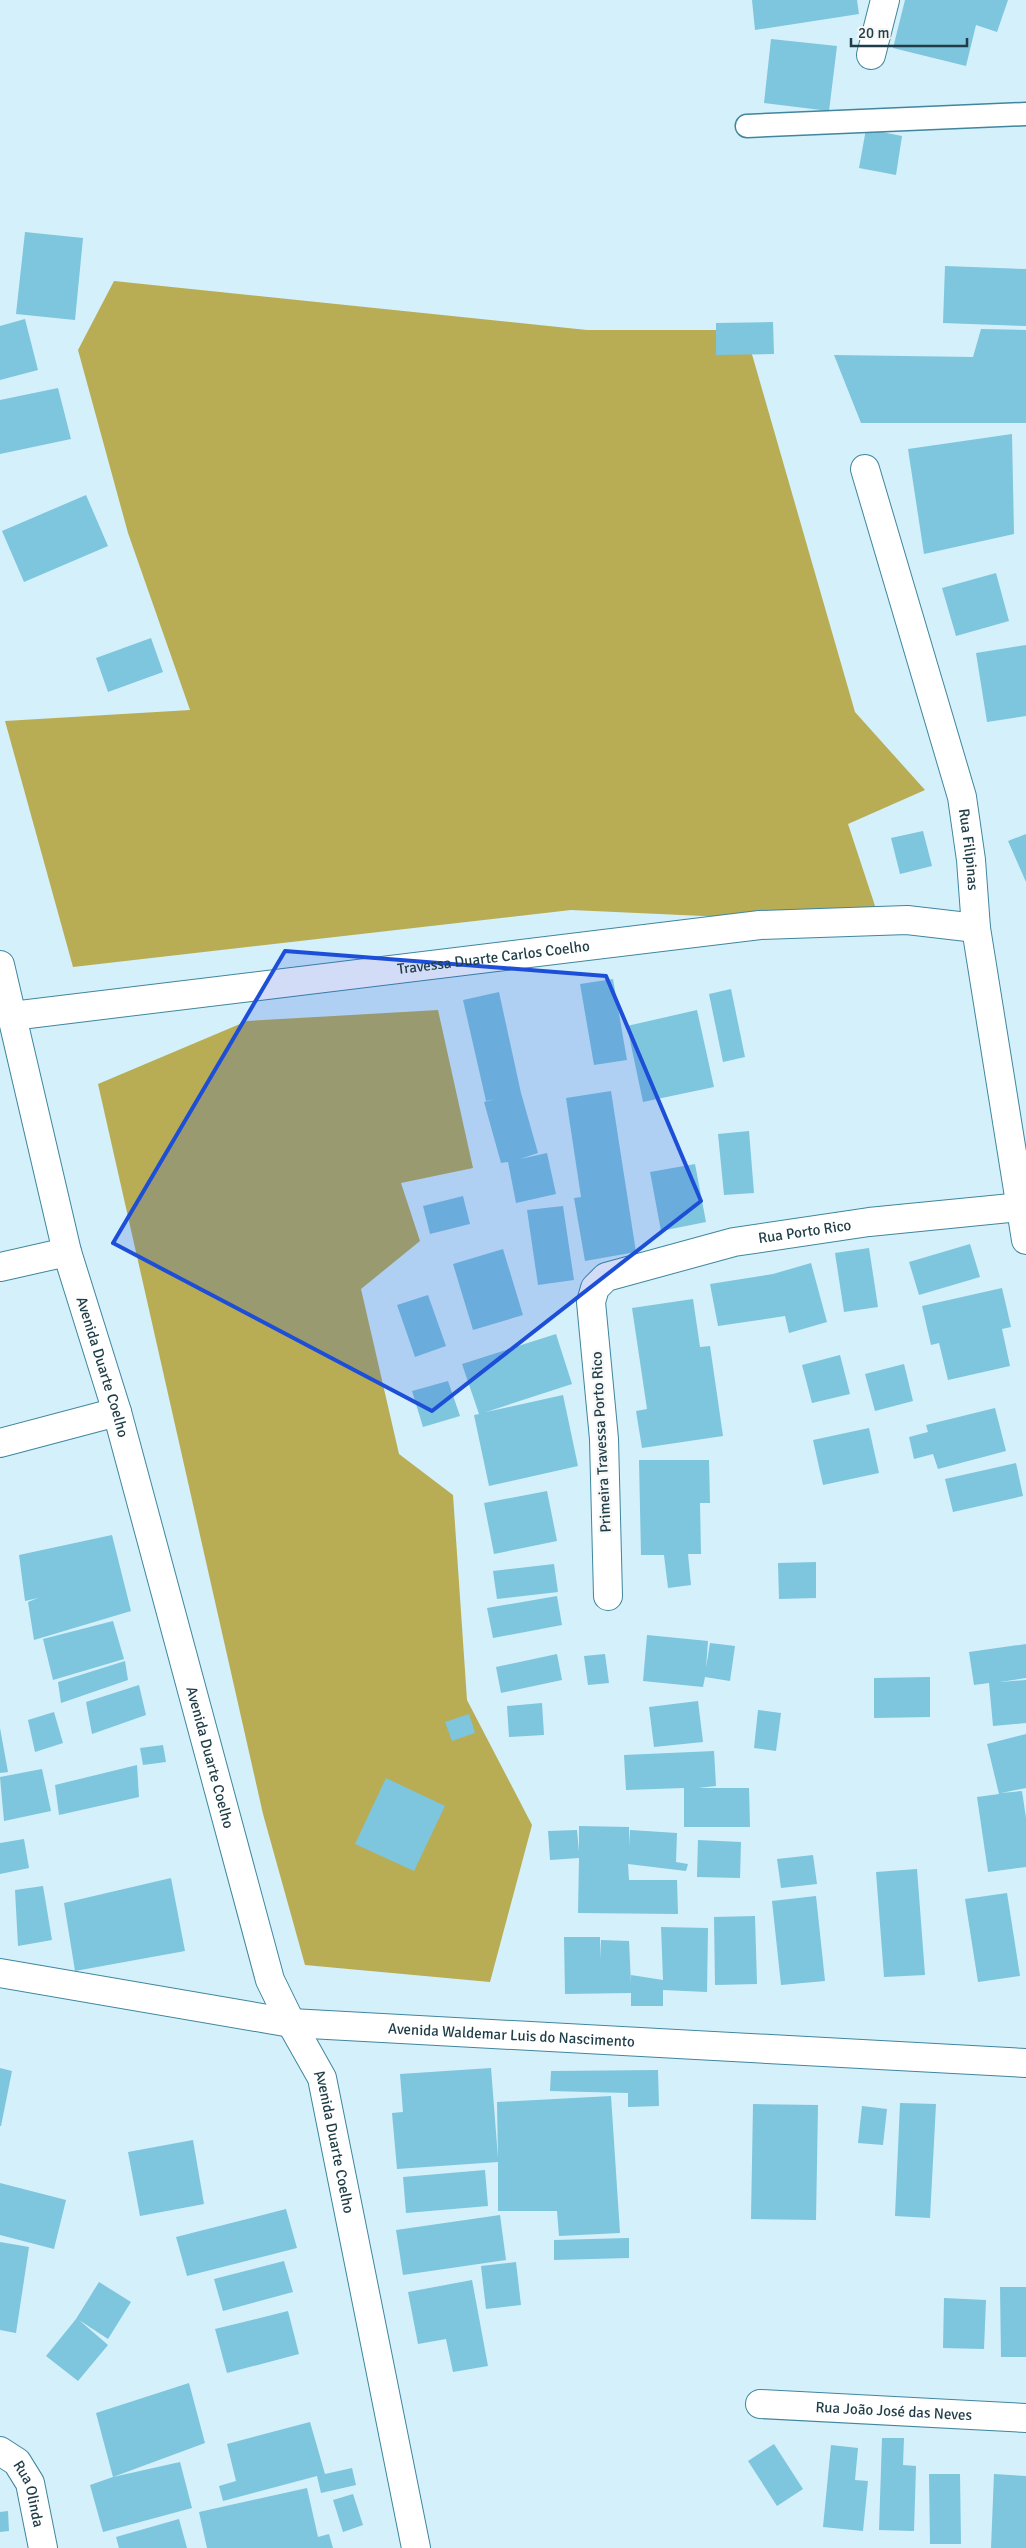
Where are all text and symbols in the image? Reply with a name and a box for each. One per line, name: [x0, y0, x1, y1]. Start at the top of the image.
scale bar: [851, 15, 967, 47]
text: 20 m: [858, 24, 889, 42]
street label: Rua Filipinas: [955, 807, 982, 892]
street label: Travessa Duarte Carlos Coelho: [396, 937, 591, 978]
street label: Rua Porto Rico: [757, 1216, 853, 1247]
street label: Avenida Duarte Coelho: [72, 1294, 132, 1439]
street label: Primeira Travessa Porto Rico: [587, 1351, 615, 1533]
street label: Avenida Duarte Coelho: [182, 1684, 238, 1830]
street label: Avenida Waldemar Luis do Nascimento: [388, 2019, 635, 2051]
street label: Avenida Duarte Coelho: [310, 2066, 358, 2215]
street label: Rua João José das Neves: [815, 2398, 973, 2424]
street label: Rua Olinda: [9, 2457, 48, 2529]

